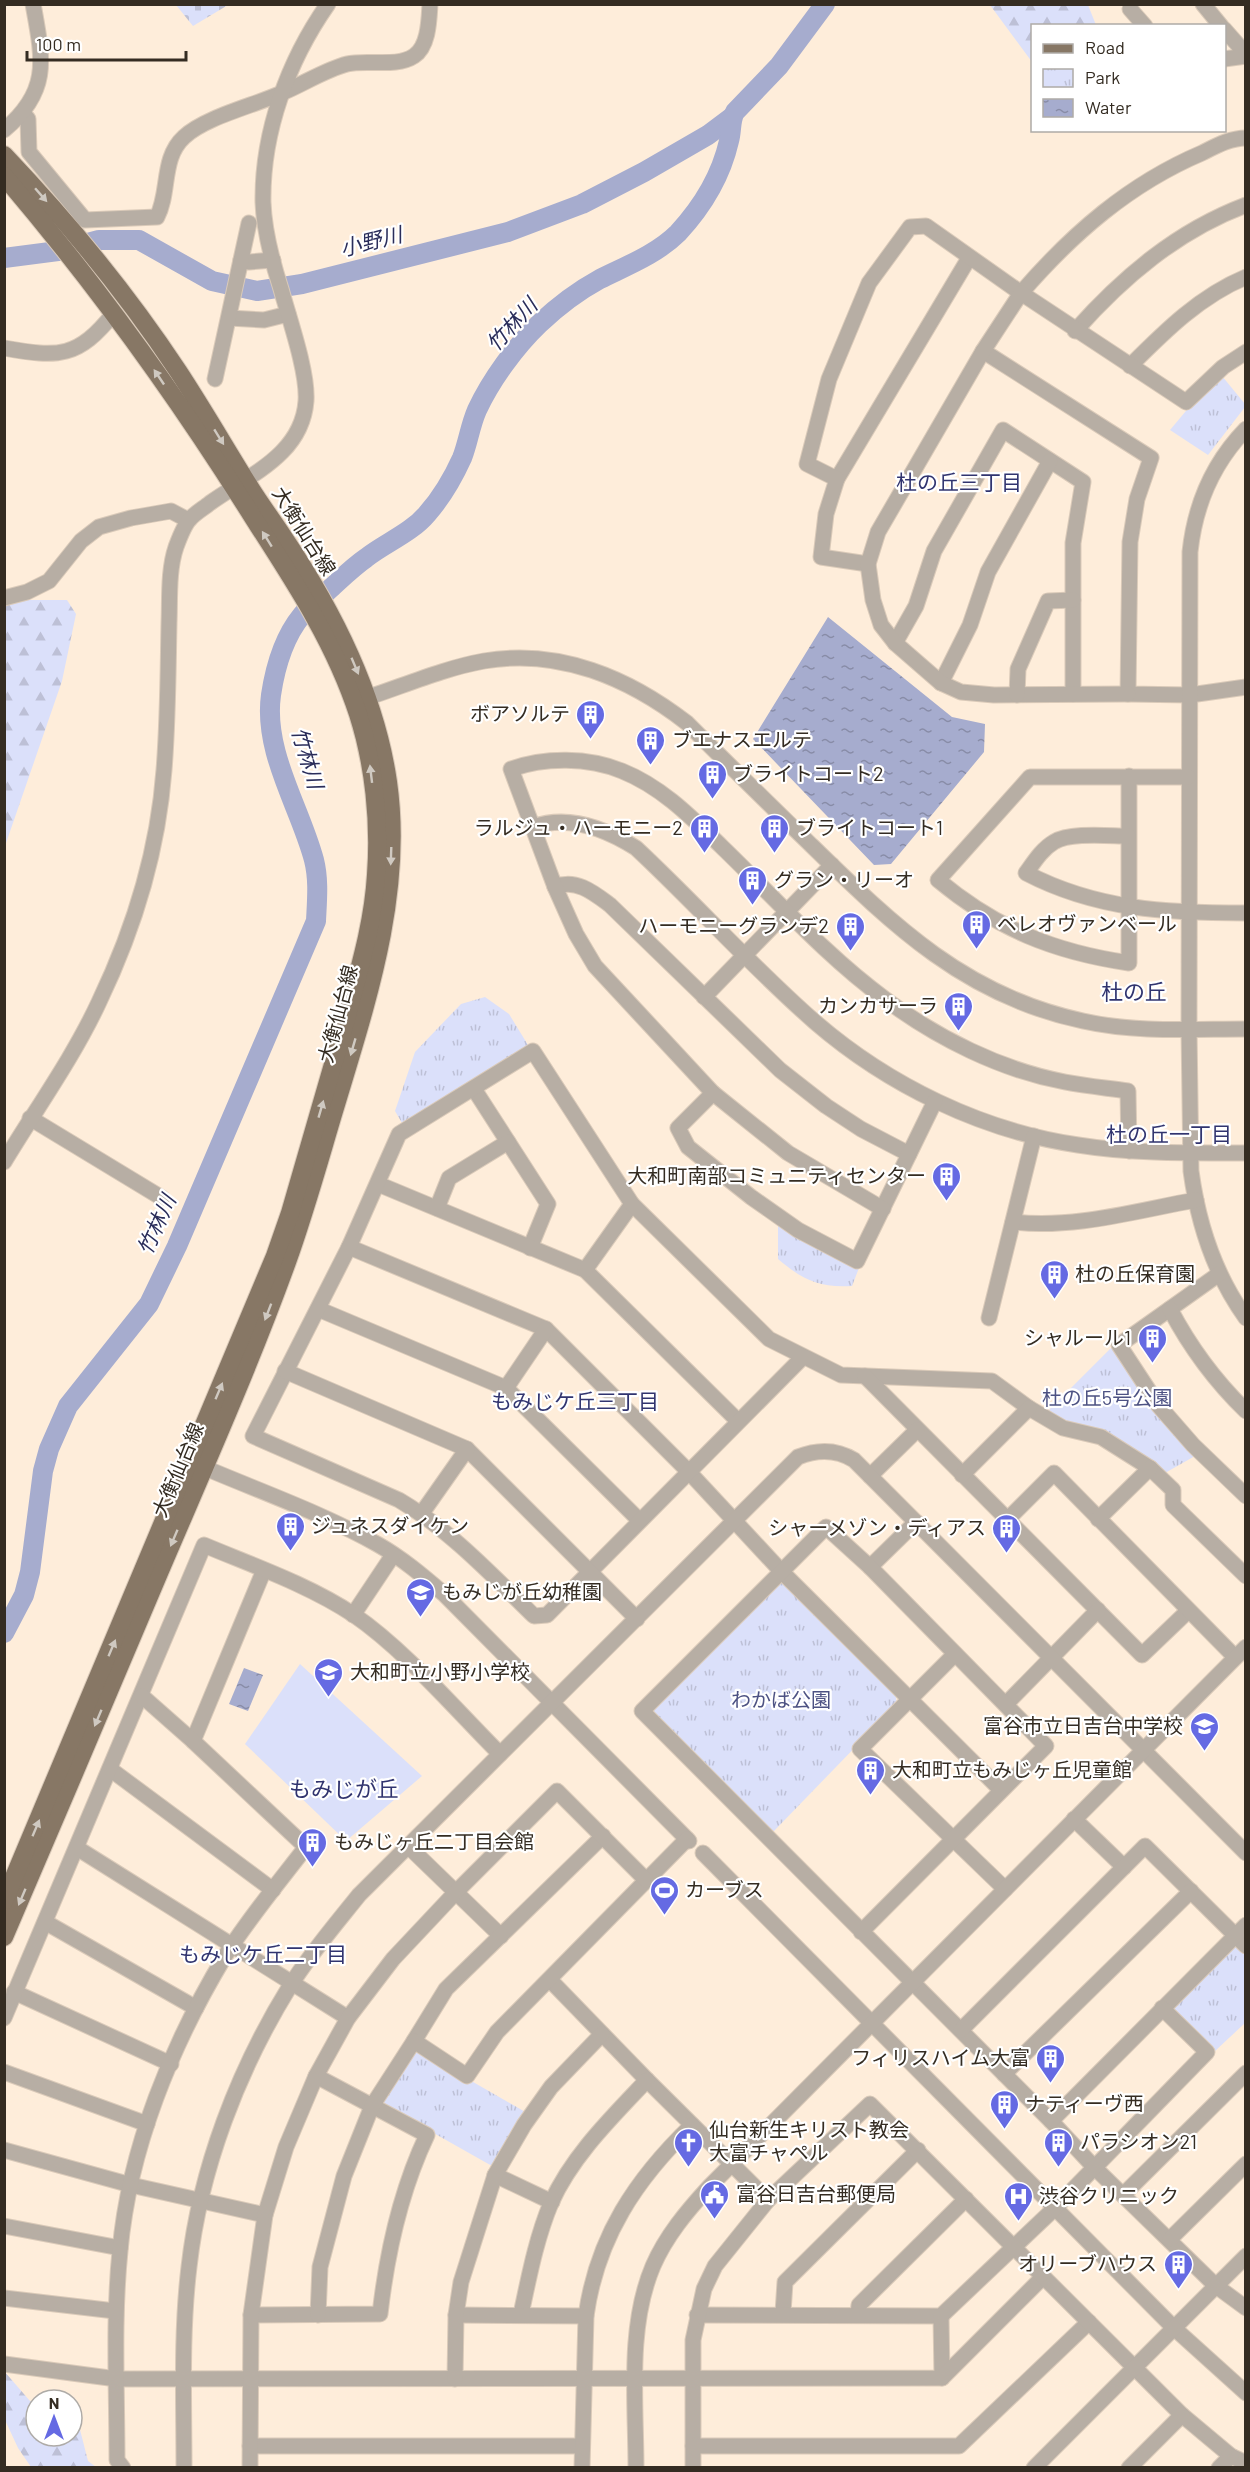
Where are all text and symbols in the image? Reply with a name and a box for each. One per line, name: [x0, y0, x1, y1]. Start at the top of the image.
scale bar: [27, 24, 186, 62]
legend: [1031, 24, 1226, 132]
text: 100 m: [36, 33, 81, 55]
text: Road: [1085, 36, 1125, 58]
text: Park: [1085, 66, 1120, 88]
text: Water: [1085, 96, 1132, 118]
one-way arrow: [34, 187, 47, 202]
water label: 小野川: [337, 220, 406, 260]
water label: 竹林川: [480, 291, 543, 356]
one-way arrow: [154, 369, 165, 385]
one-way arrow: [213, 429, 224, 445]
district label: 杜の丘三丁目: [896, 469, 1022, 494]
street label: 大衡仙台線: [268, 482, 342, 579]
one-way arrow: [262, 531, 273, 547]
one-way arrow: [351, 657, 360, 675]
building icon: ボアソルテ: [575, 698, 607, 740]
place label: ボアソルテ: [470, 701, 570, 725]
water label: 竹林川: [288, 724, 330, 793]
building icon: ブエナスエルテ: [635, 724, 667, 766]
place label: ブエナスエルテ: [672, 727, 812, 751]
building icon: ブライトコート2: [696, 758, 728, 800]
place label: ブライトコート2: [733, 761, 884, 785]
one-way arrow: [367, 765, 376, 784]
building icon: ラルジュ・ハーモニー2: [688, 812, 720, 854]
building icon: ブライトコート1: [759, 812, 791, 854]
place label: ラルジュ・ハーモニー2: [474, 815, 683, 839]
place label: ブライトコート1: [796, 815, 943, 839]
one-way arrow: [386, 846, 395, 865]
building icon: グラン・リーオ: [737, 864, 769, 906]
place label: グラン・リーオ: [774, 867, 914, 891]
building icon: ベレオヴァンベール: [960, 908, 992, 950]
building icon: ハーモニーグランデ2: [834, 910, 866, 952]
place label: ベレオヴァンベール: [997, 911, 1177, 935]
place label: ハーモニーグランデ2: [638, 913, 829, 937]
street label: 大衡仙台線: [313, 962, 362, 1065]
district label: 杜の丘: [1101, 978, 1167, 1004]
building icon: カンカサーラ: [943, 990, 975, 1032]
place label: カンカサーラ: [818, 993, 938, 1017]
one-way arrow: [348, 1038, 358, 1056]
one-way arrow: [316, 1100, 326, 1118]
district label: 杜の丘一丁目: [1106, 1121, 1232, 1146]
building icon: 大和町南部コミュニティセンター: [931, 1160, 963, 1202]
place label: 大和町南部コミュニティセンター: [627, 1163, 926, 1187]
water label: 竹林川: [131, 1189, 181, 1258]
building icon: 杜の丘保育園: [1038, 1258, 1070, 1300]
place label: 杜の丘保育園: [1075, 1261, 1195, 1285]
one-way arrow: [262, 1303, 272, 1321]
building icon: シャルール1: [1136, 1322, 1168, 1364]
place label: シャルール1: [1024, 1325, 1131, 1349]
one-way arrow: [215, 1382, 225, 1400]
park label: 杜の丘5号公園: [1042, 1385, 1172, 1409]
district label: もみじケ丘三丁目: [491, 1388, 659, 1413]
street label: 大衡仙台線: [146, 1419, 208, 1520]
building icon: ジュネスダイケン: [274, 1510, 306, 1552]
building icon: シャーメゾン・ディアス: [991, 1512, 1023, 1554]
place label: ジュネスダイケン: [311, 1513, 469, 1537]
place label: シャーメゾン・ディアス: [768, 1515, 986, 1539]
one-way arrow: [169, 1529, 178, 1547]
school or university icon: もみじが丘幼稚園: [405, 1576, 437, 1618]
place label: もみじが丘幼稚園: [442, 1579, 602, 1603]
one-way arrow: [107, 1640, 116, 1657]
school or university icon: 大和町立小野小学校: [313, 1656, 345, 1698]
place label: 大和町立小野小学校: [350, 1659, 530, 1683]
park label: わかば公園: [731, 1687, 831, 1711]
one-way arrow: [93, 1709, 103, 1727]
school or university icon: 富谷市立日吉台中学校: [1188, 1710, 1220, 1752]
place label: 富谷市立日吉台中学校: [983, 1713, 1183, 1737]
building icon: 大和町立もみじヶ丘児童館: [855, 1754, 887, 1796]
place label: 大和町立もみじヶ丘児童館: [892, 1757, 1132, 1781]
district label: もみじが丘: [289, 1775, 399, 1801]
one-way arrow: [31, 1819, 40, 1836]
building icon: もみじヶ丘二丁目会館: [297, 1826, 329, 1868]
place label: もみじヶ丘二丁目会館: [334, 1829, 534, 1853]
sports icon: カーブス: [648, 1874, 680, 1916]
place label: カーブス: [685, 1877, 764, 1901]
one-way arrow: [17, 1888, 26, 1906]
district label: もみじケ丘二丁目: [179, 1941, 347, 1966]
building icon: フィリスハイム大富: [1035, 2042, 1067, 2084]
place label: フィリスハイム大富: [851, 2045, 1030, 2069]
building icon: ナティーヴ西: [988, 2088, 1020, 2130]
place label: ナティーヴ西: [1025, 2091, 1144, 2115]
place label: 仙台新生キリスト教会 大富チャペル: [709, 2117, 909, 2164]
church icon: 仙台新生キリスト教会 大富チャペル: [672, 2126, 704, 2168]
building icon: パラシオン21: [1043, 2126, 1075, 2168]
place label: パラシオン21: [1080, 2129, 1197, 2153]
public building icon: 富谷日吉台郵便局: [699, 2178, 731, 2220]
hospital icon: 渋谷クリニック: [1002, 2180, 1034, 2222]
place label: 富谷日吉台郵便局: [736, 2181, 896, 2205]
place label: 渋谷クリニック: [1039, 2183, 1179, 2207]
building icon: オリーブハウス: [1162, 2248, 1194, 2290]
place label: オリーブハウス: [1018, 2251, 1157, 2275]
north arrow: [24, 2388, 84, 2448]
text: N: [49, 2393, 59, 2412]

